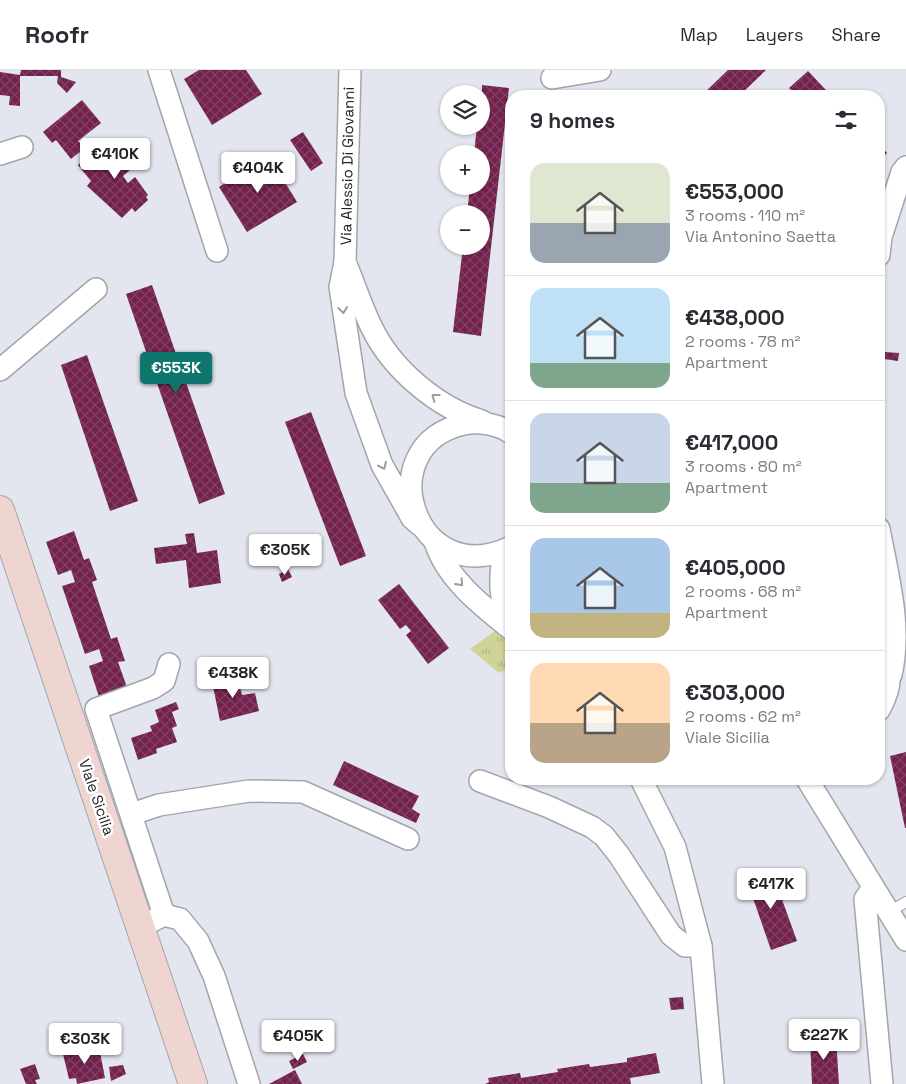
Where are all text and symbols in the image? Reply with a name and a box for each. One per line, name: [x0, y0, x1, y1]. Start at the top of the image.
text: Roofr: [25, 19, 89, 50]
text: Map: [680, 23, 718, 46]
text: Layers: [746, 23, 803, 46]
text: Share: [831, 23, 881, 46]
map controls: [440, 85, 490, 255]
button: layers: [440, 85, 490, 135]
street label: Via Alessio Di Giovanni: [336, 87, 358, 245]
icon: filters: [832, 106, 860, 134]
text: 9 homes: [530, 107, 615, 134]
pin: €410K: [80, 138, 150, 180]
text: €410K: [91, 143, 139, 164]
button: +: [440, 145, 490, 195]
pin: €404K: [223, 152, 293, 194]
text: €404K: [232, 157, 284, 178]
text: €553,000: [685, 178, 784, 205]
icon: home: [570, 183, 630, 243]
button: −: [440, 205, 490, 255]
text: 3 rooms · 110 m²: [685, 205, 805, 226]
text: Via Antonino Saetta: [685, 226, 836, 247]
text: €438,000: [685, 304, 785, 331]
one-way arrow: [337, 306, 348, 314]
icon: home: [570, 308, 630, 368]
text: 2 rooms · 78 m²: [685, 331, 800, 352]
pin: €553K: [141, 352, 211, 394]
text: Apartment: [685, 352, 768, 373]
text: €553K: [151, 357, 201, 378]
one-way arrow: [431, 394, 441, 403]
text: €417,000: [685, 429, 778, 456]
icon: home: [570, 433, 630, 493]
text: 3 rooms · 80 m²: [685, 456, 802, 477]
one-way arrow: [377, 461, 387, 470]
text: Apartment: [685, 477, 768, 498]
pin: €305K: [250, 534, 320, 576]
text: €305K: [260, 539, 310, 560]
text: €405,000: [685, 554, 786, 581]
icon: home: [570, 558, 630, 618]
one-way arrow: [455, 577, 464, 586]
text: 2 rooms · 68 m²: [685, 581, 801, 602]
text: Apartment: [685, 602, 768, 623]
pin: €438K: [198, 656, 268, 699]
text: €438K: [208, 662, 258, 683]
text: €303,000: [685, 679, 785, 706]
icon: home: [570, 683, 630, 743]
text: 2 rooms · 62 m²: [685, 706, 801, 727]
text: Viale Sicilia: [685, 727, 770, 748]
street label: Viale Sicilia: [75, 756, 119, 838]
pin: €417K: [736, 868, 806, 910]
text: €417K: [748, 873, 794, 894]
pin: €227K: [789, 1018, 859, 1061]
pin: €405K: [263, 1020, 333, 1062]
pin: €303K: [50, 1022, 120, 1065]
text: €227K: [800, 1024, 848, 1045]
text: €405K: [272, 1025, 324, 1046]
text: €303K: [60, 1028, 110, 1049]

